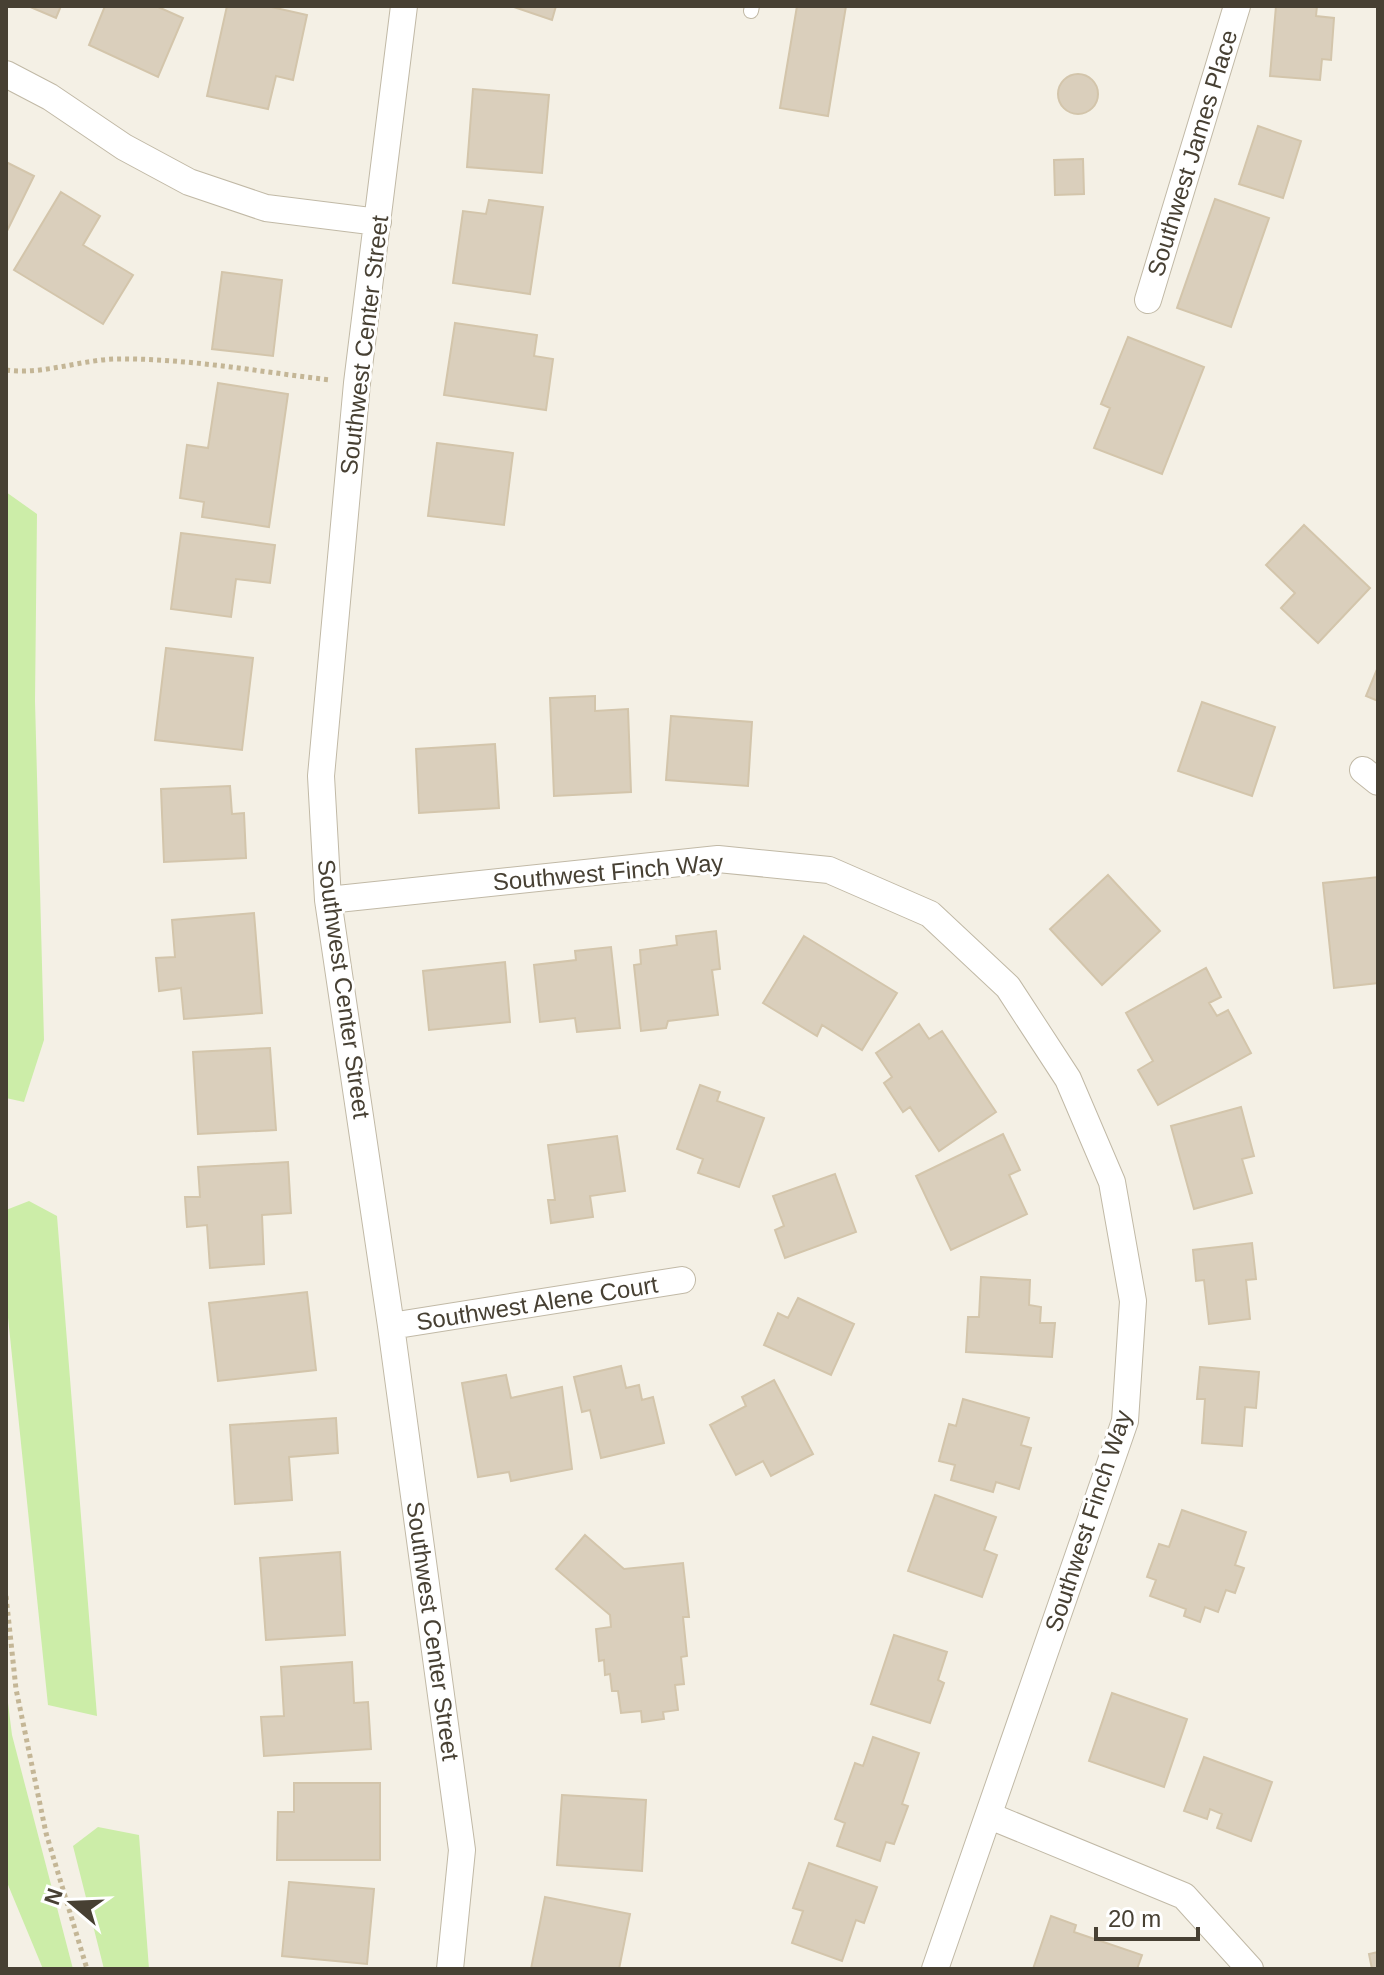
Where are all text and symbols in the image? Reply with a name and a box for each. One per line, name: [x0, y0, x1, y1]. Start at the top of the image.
street label: Southwest James Place: [1142, 27, 1242, 279]
street label: Southwest Center Street: [335, 213, 393, 476]
street label: Southwest Finch Way: [492, 848, 724, 896]
street label: Southwest Center Street: [312, 858, 376, 1121]
street label: Southwest Alene Court: [414, 1271, 660, 1335]
street label: Southwest Finch Way: [1039, 1407, 1137, 1635]
street label: Southwest Center Street: [401, 1500, 465, 1763]
north arrow: [32, 1863, 112, 1943]
text: N: [39, 1885, 68, 1908]
scale bar: [1096, 1891, 1198, 1941]
text: 20 m: [1108, 1905, 1161, 1932]

